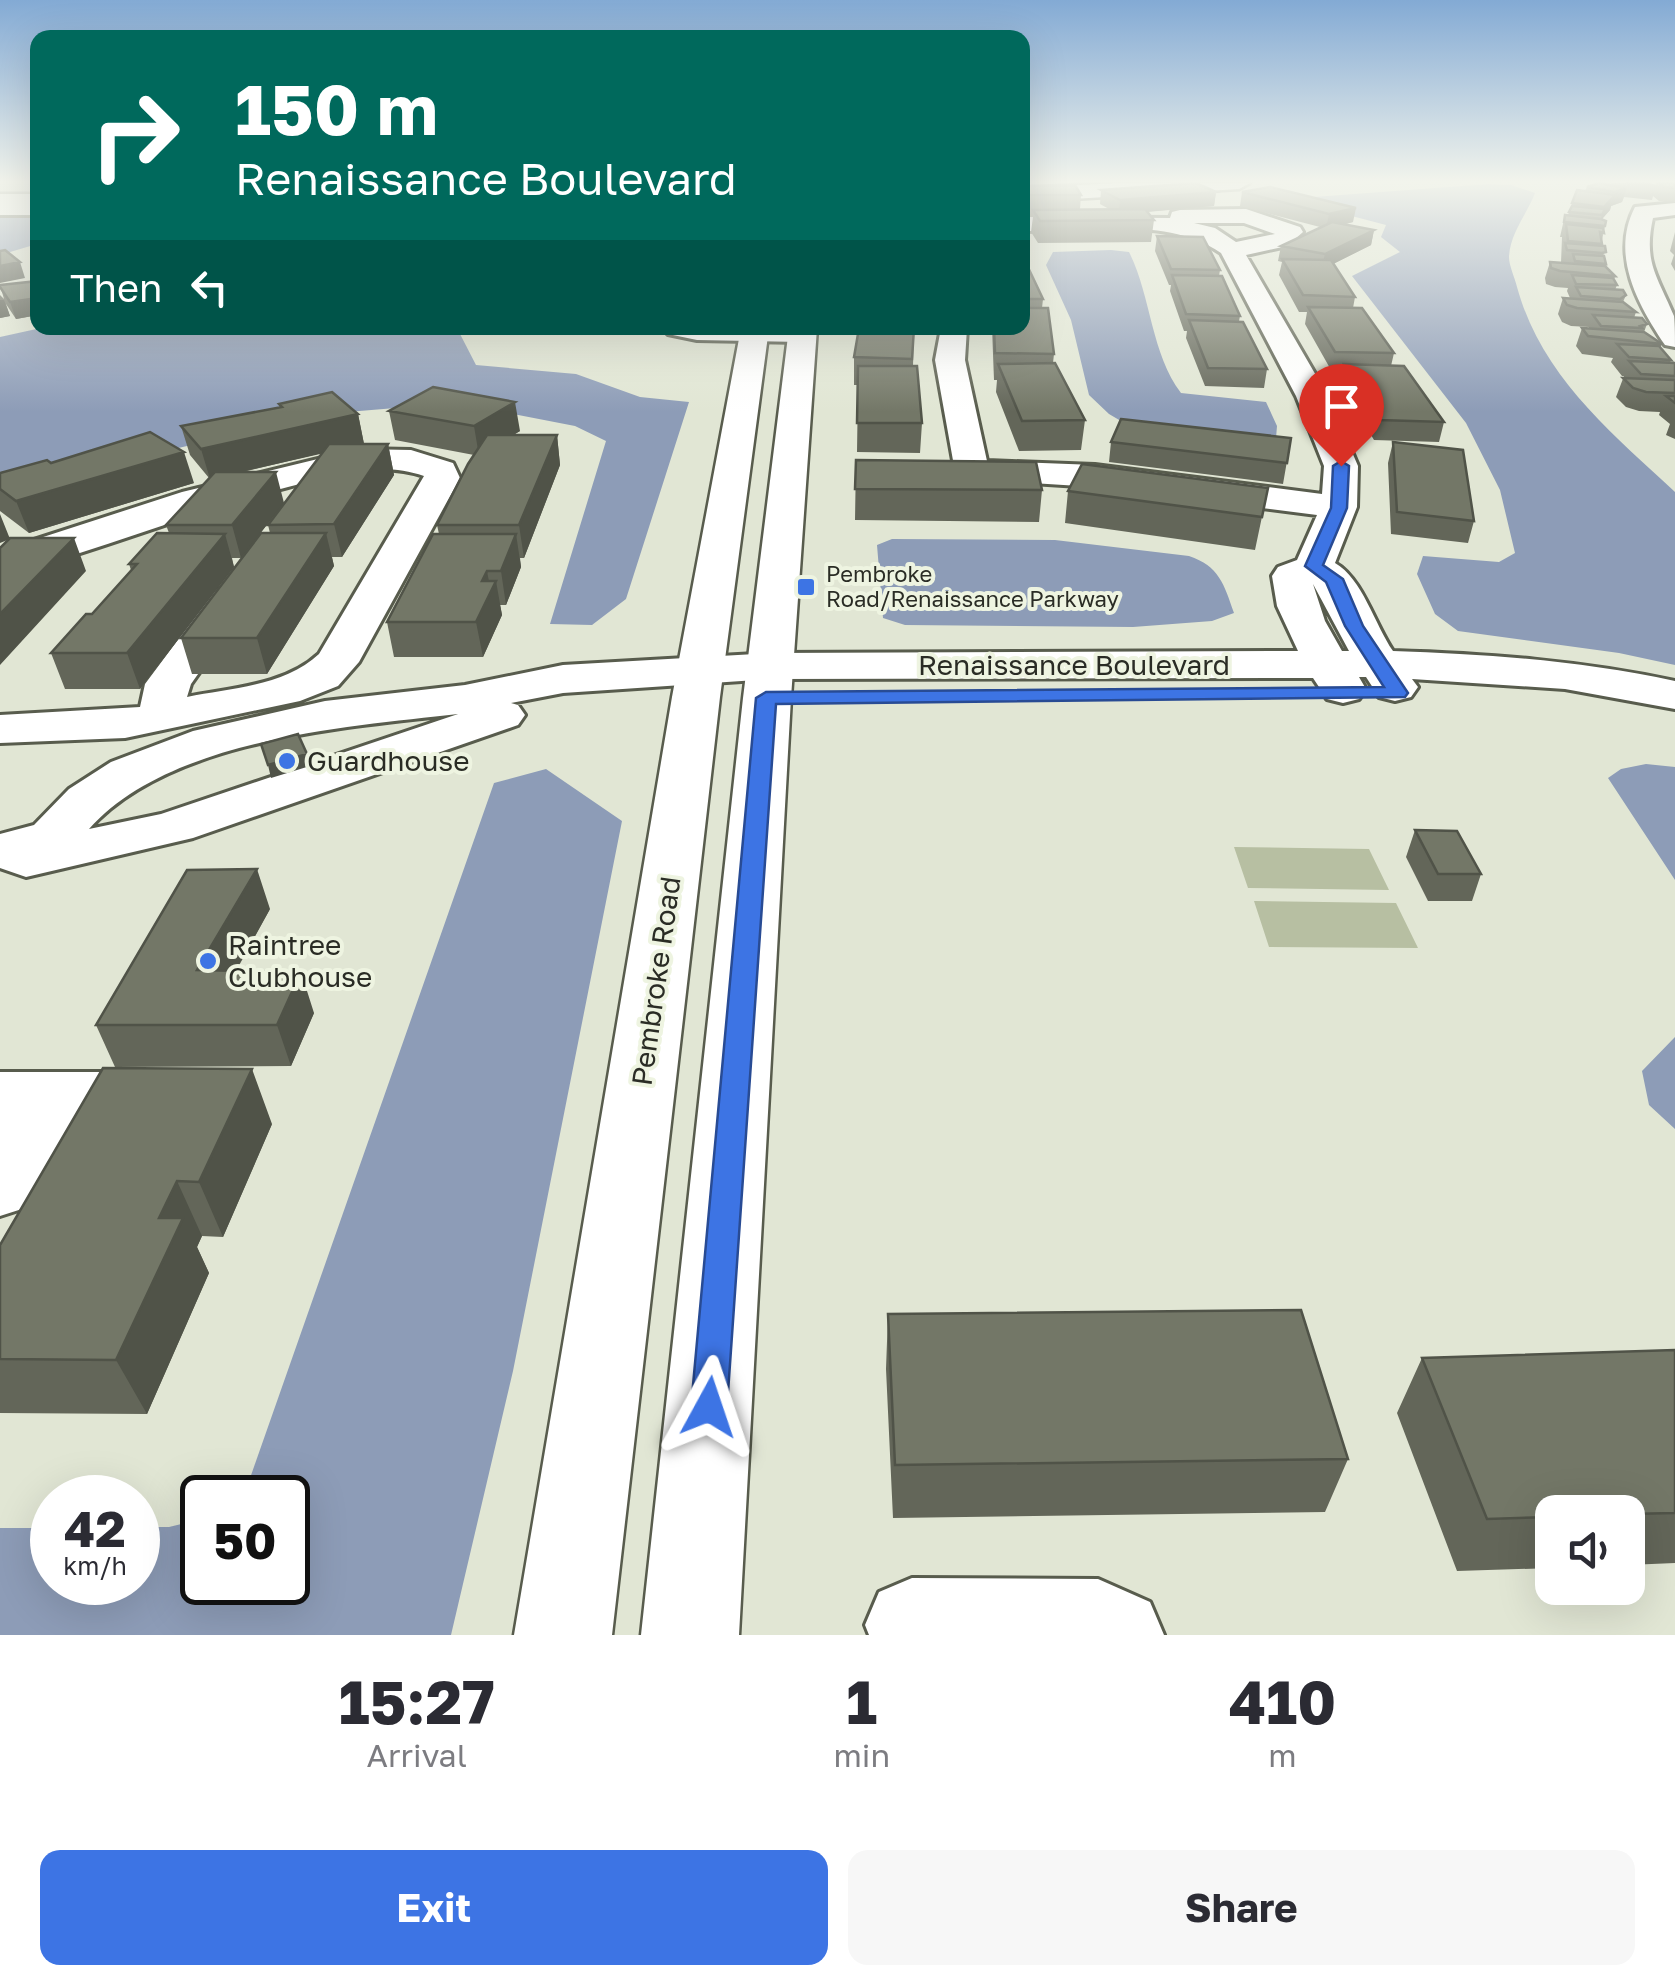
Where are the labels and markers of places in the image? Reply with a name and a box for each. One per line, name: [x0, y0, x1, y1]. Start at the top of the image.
pin: [1299, 364, 1384, 467]
place label: Pembroke Road/Renaissance Parkway: [826, 560, 1119, 612]
marker: Pembroke Road/Renaissance Parkway: [795, 576, 817, 598]
place label: Guardhouse: [307, 744, 469, 777]
marker: Guardhouse: [276, 750, 298, 772]
place label: Raintree Clubhouse: [228, 928, 372, 993]
marker: Raintree Clubhouse: [197, 950, 219, 972]

